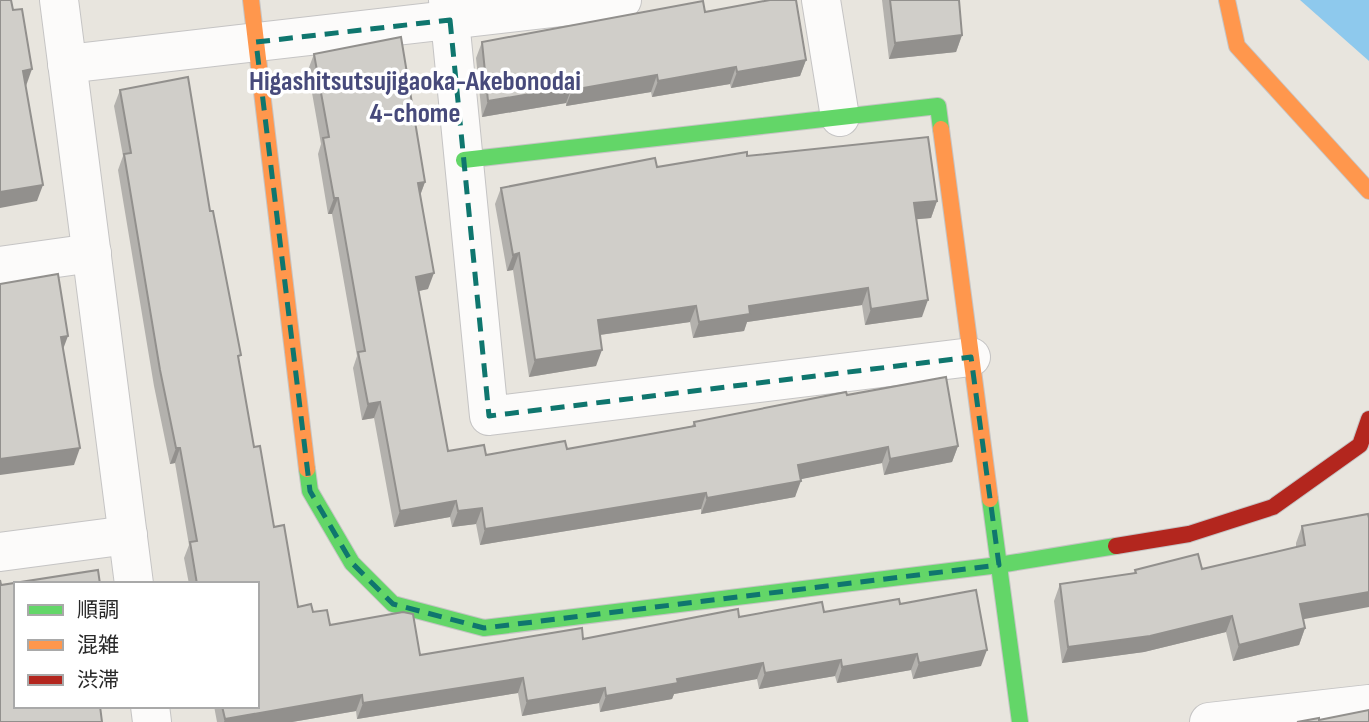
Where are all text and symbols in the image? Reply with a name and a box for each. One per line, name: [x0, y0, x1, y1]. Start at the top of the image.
district label: Higashitsutsujigaoka-Akebonodai 4-chome: [249, 65, 581, 130]
legend: [14, 582, 259, 708]
text: 順調: [77, 598, 119, 623]
text: 混雑: [77, 633, 119, 658]
text: 渋滞: [77, 668, 119, 693]

